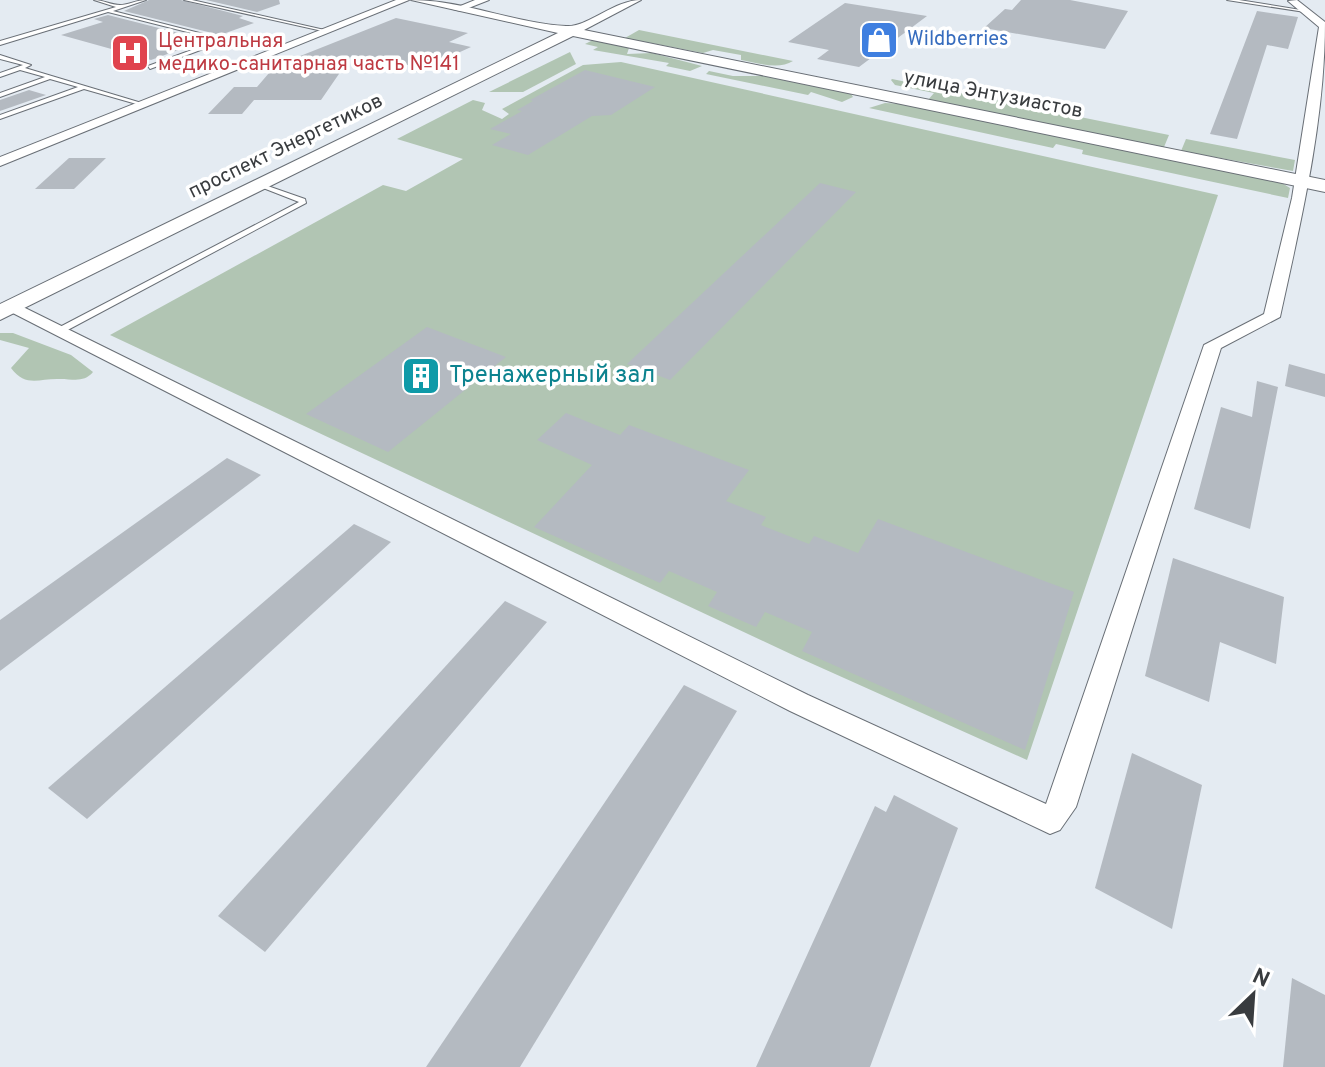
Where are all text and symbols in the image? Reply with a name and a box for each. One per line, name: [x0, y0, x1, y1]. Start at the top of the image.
shop icon: Wildberries: [858, 19, 900, 61]
place label: Wildberries: [907, 27, 1008, 53]
place label: Центральная медико-санитарная часть №141: [158, 29, 460, 78]
hospital icon: Центральная медико-санитарная часть №141: [109, 32, 151, 74]
street label: улица Энтузиастов: [901, 65, 1085, 125]
street label: проспект Энергетиков: [184, 89, 388, 205]
building icon: Тренажерный зал: [400, 355, 442, 397]
place label: Тренажерный зал: [449, 361, 655, 391]
north arrow: [1213, 955, 1293, 1035]
text: N: [1248, 964, 1273, 995]

